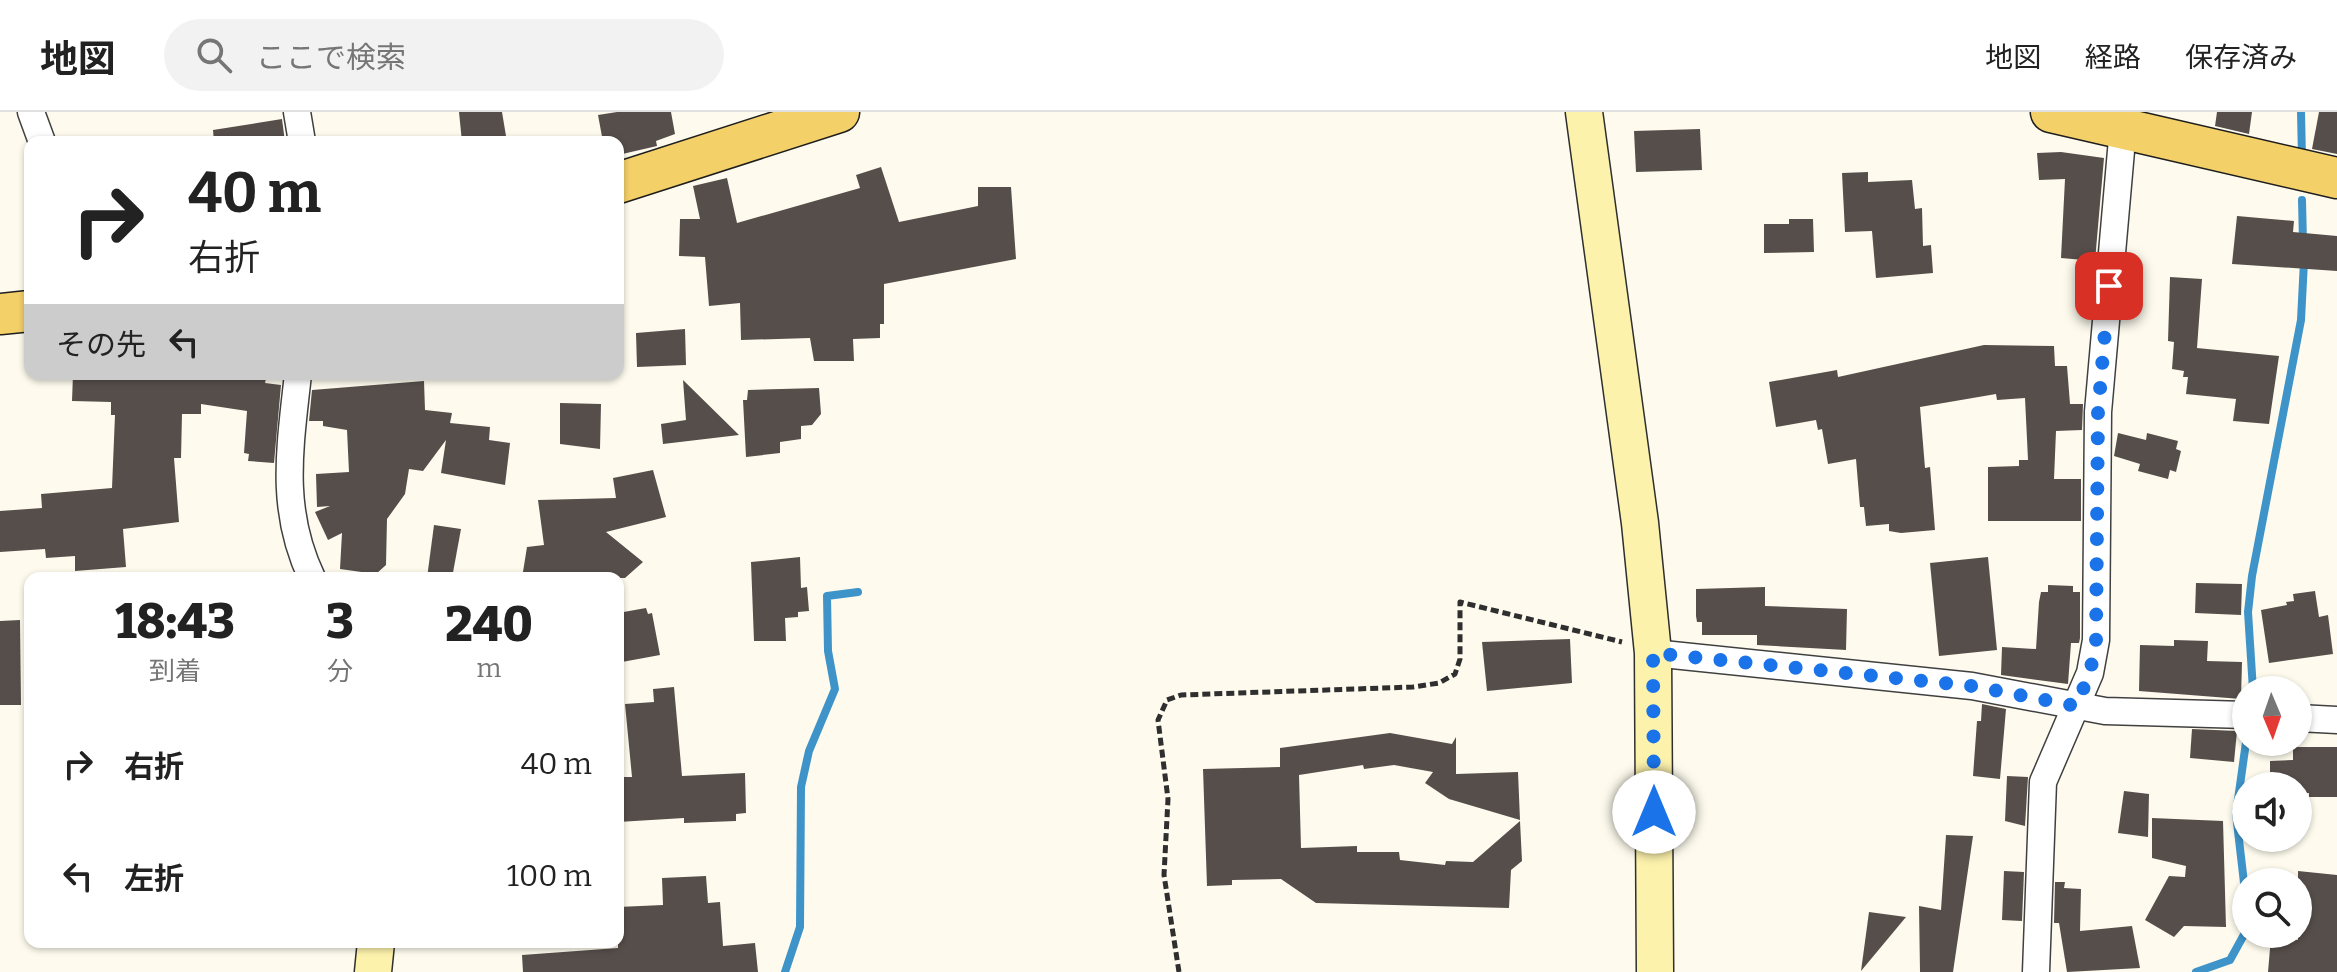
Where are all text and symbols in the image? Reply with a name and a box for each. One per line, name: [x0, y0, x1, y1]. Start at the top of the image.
search box: [164, 19, 724, 91]
icon: search: [192, 33, 236, 77]
text: 地図: [40, 36, 116, 82]
text: ここで検索: [256, 40, 406, 76]
text: 地図: [1985, 41, 2041, 74]
text: 経路: [2085, 41, 2141, 74]
text: 保存済み: [2185, 41, 2297, 74]
text: 40 m: [188, 160, 321, 227]
icon: right: [56, 168, 160, 272]
text: 右折: [188, 236, 260, 280]
pin: [2075, 252, 2143, 320]
icon: arrive: [2087, 264, 2131, 308]
icon: left: [162, 320, 206, 364]
text: その先: [56, 327, 146, 363]
text: 18:43: [115, 593, 235, 651]
text: 3: [326, 593, 354, 651]
text: 240: [445, 596, 533, 654]
text: m: [477, 653, 501, 684]
text: 到着: [149, 656, 201, 687]
text: 分: [327, 656, 353, 687]
north arrow: [2232, 676, 2312, 756]
map controls: [2232, 676, 2312, 948]
icon: right: [56, 742, 100, 786]
text: 40 m: [521, 746, 592, 782]
text: 右折: [124, 749, 184, 785]
position arrow: [1612, 770, 1696, 854]
button: sound: [2232, 772, 2312, 852]
icon: left: [56, 854, 100, 898]
text: 100 m: [507, 858, 592, 894]
text: 左折: [124, 861, 184, 897]
button: search: [2232, 868, 2312, 948]

